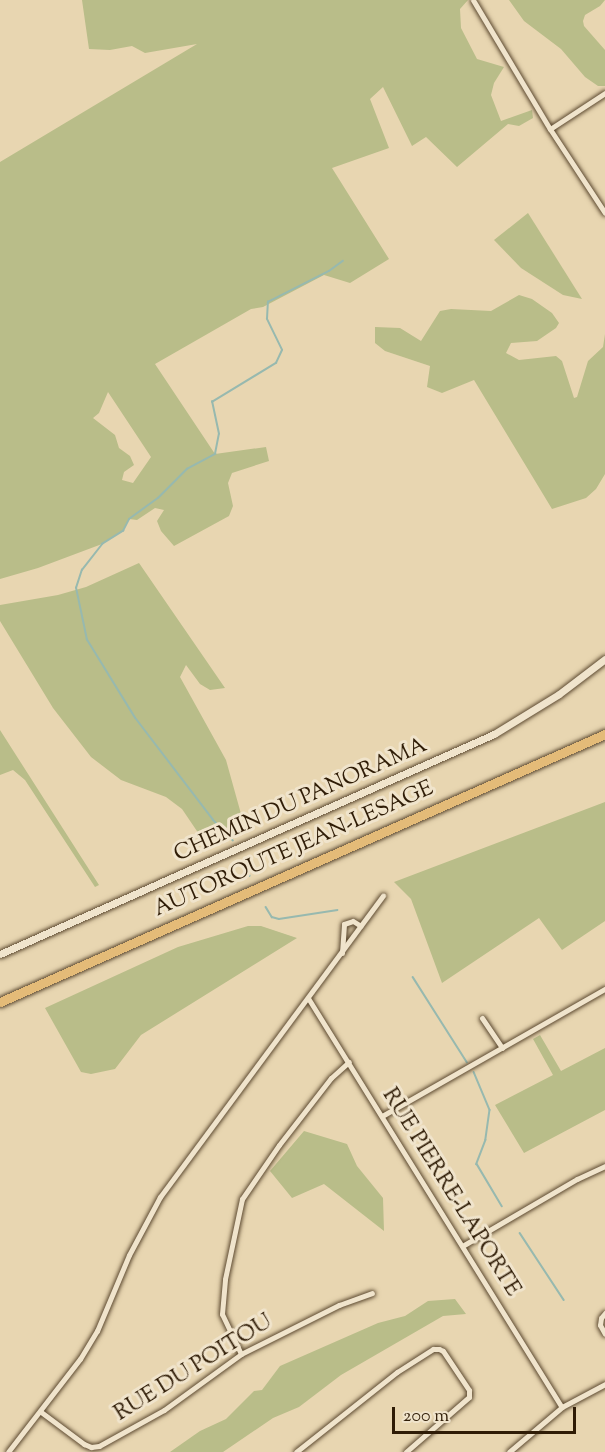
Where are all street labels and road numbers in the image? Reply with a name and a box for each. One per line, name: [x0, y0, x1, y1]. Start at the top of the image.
street label: CHEMIN DU PANORAMA: [170, 733, 432, 869]
street label: AUTOROUTE JEAN-LESAGE: [150, 776, 438, 924]
street label: RUE PIERRE-LAPORTE: [375, 1084, 525, 1302]
street label: RUE DU POITOU: [110, 1310, 278, 1428]

